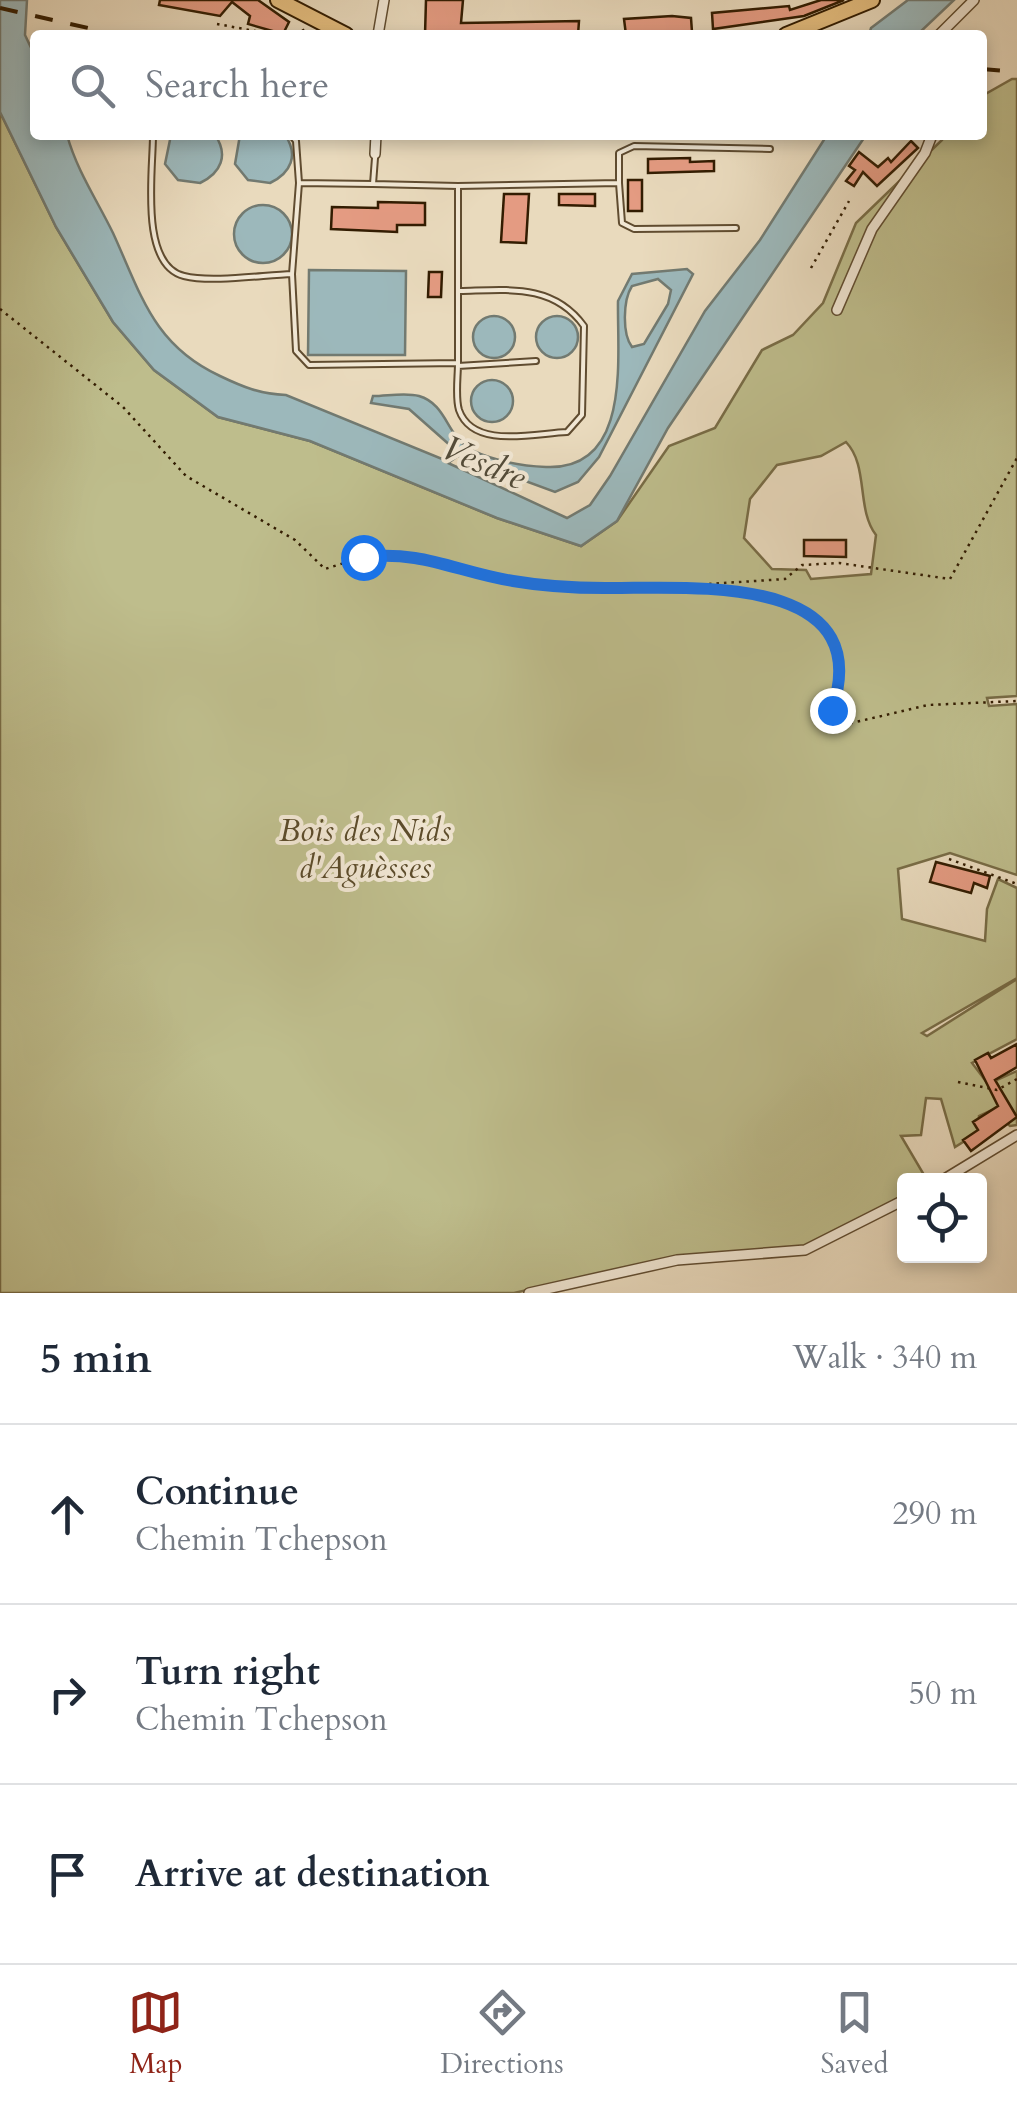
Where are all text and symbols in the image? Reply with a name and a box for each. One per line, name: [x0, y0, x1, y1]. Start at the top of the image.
search box: [30, 30, 987, 140]
icon: search: [65, 58, 120, 113]
text: Search here: [145, 59, 329, 111]
water label: Vesdre: [434, 424, 534, 502]
route start: [341, 535, 387, 581]
route end: [810, 688, 856, 734]
park label: Bois des Nids d'Aguèsses: [279, 809, 451, 890]
map controls: [897, 1173, 987, 1263]
button: locate: [897, 1173, 987, 1263]
text: 5 min: [40, 1330, 152, 1387]
text: Walk · 340 m: [792, 1336, 977, 1380]
text: Continue: [135, 1466, 299, 1518]
icon: ahead: [40, 1487, 95, 1542]
text: 290 m: [892, 1492, 977, 1536]
text: Chemin Tchepson: [135, 1518, 388, 1562]
text: Turn right: [135, 1646, 320, 1698]
icon: right: [40, 1667, 95, 1722]
text: 50 m: [909, 1672, 977, 1716]
text: Chemin Tchepson: [135, 1698, 388, 1742]
icon: arrive: [40, 1847, 95, 1902]
text: Arrive at destination: [135, 1848, 490, 1900]
tab: Map: [128, 1985, 183, 2083]
tab: Directions: [440, 1985, 564, 2083]
tab: Saved: [821, 1985, 889, 2083]

